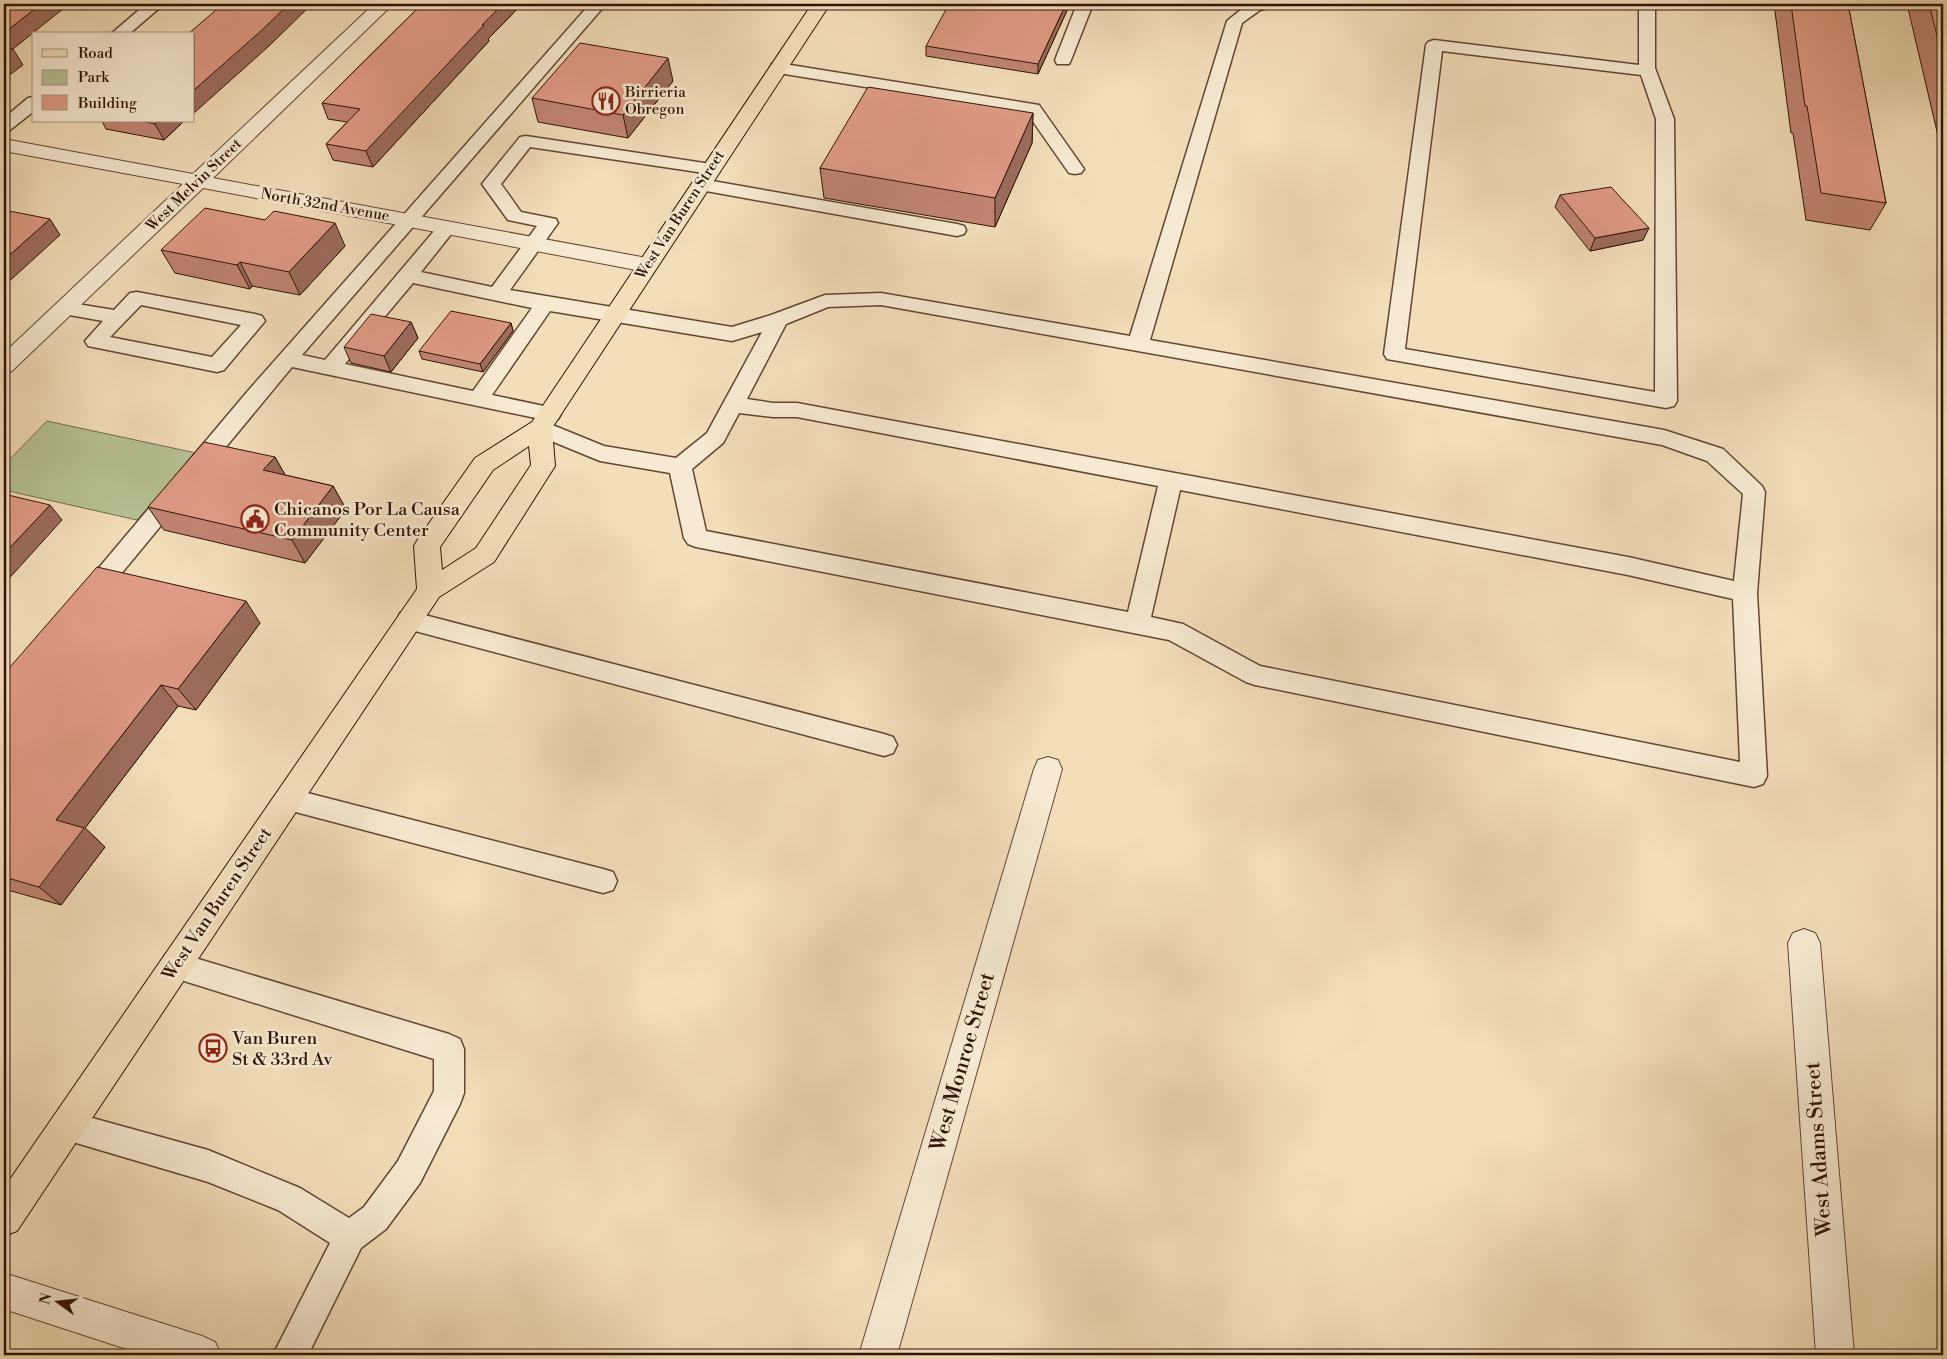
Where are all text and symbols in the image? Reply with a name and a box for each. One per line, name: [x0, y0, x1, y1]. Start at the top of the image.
legend: [32, 32, 195, 122]
text: Road: [78, 44, 113, 63]
text: Park: [78, 68, 110, 87]
place label: Birrieria Obregon: [624, 83, 686, 119]
restaurant icon: Birrieria Obregon: [591, 86, 621, 116]
text: Building: [77, 94, 137, 113]
street label: West Melvin Street: [141, 134, 246, 236]
street label: West Van Buren Street: [631, 146, 729, 284]
street label: North 32nd Avenue: [259, 184, 391, 226]
place label: Chicanos Por La Causa Community Center: [274, 498, 461, 542]
public building icon: Chicanos Por La Causa Community Center: [240, 504, 270, 534]
street label: West Van Buren Street: [157, 822, 277, 986]
street label: West Monroe Street: [925, 969, 1001, 1155]
place label: Van Buren St & 33rd Av: [231, 1027, 333, 1071]
bus stop icon: Van Buren St & 33rd Av: [198, 1033, 228, 1063]
street label: West Adams Street: [1800, 1060, 1838, 1238]
north arrow: [32, 1276, 82, 1326]
text: N: [36, 1291, 57, 1307]

